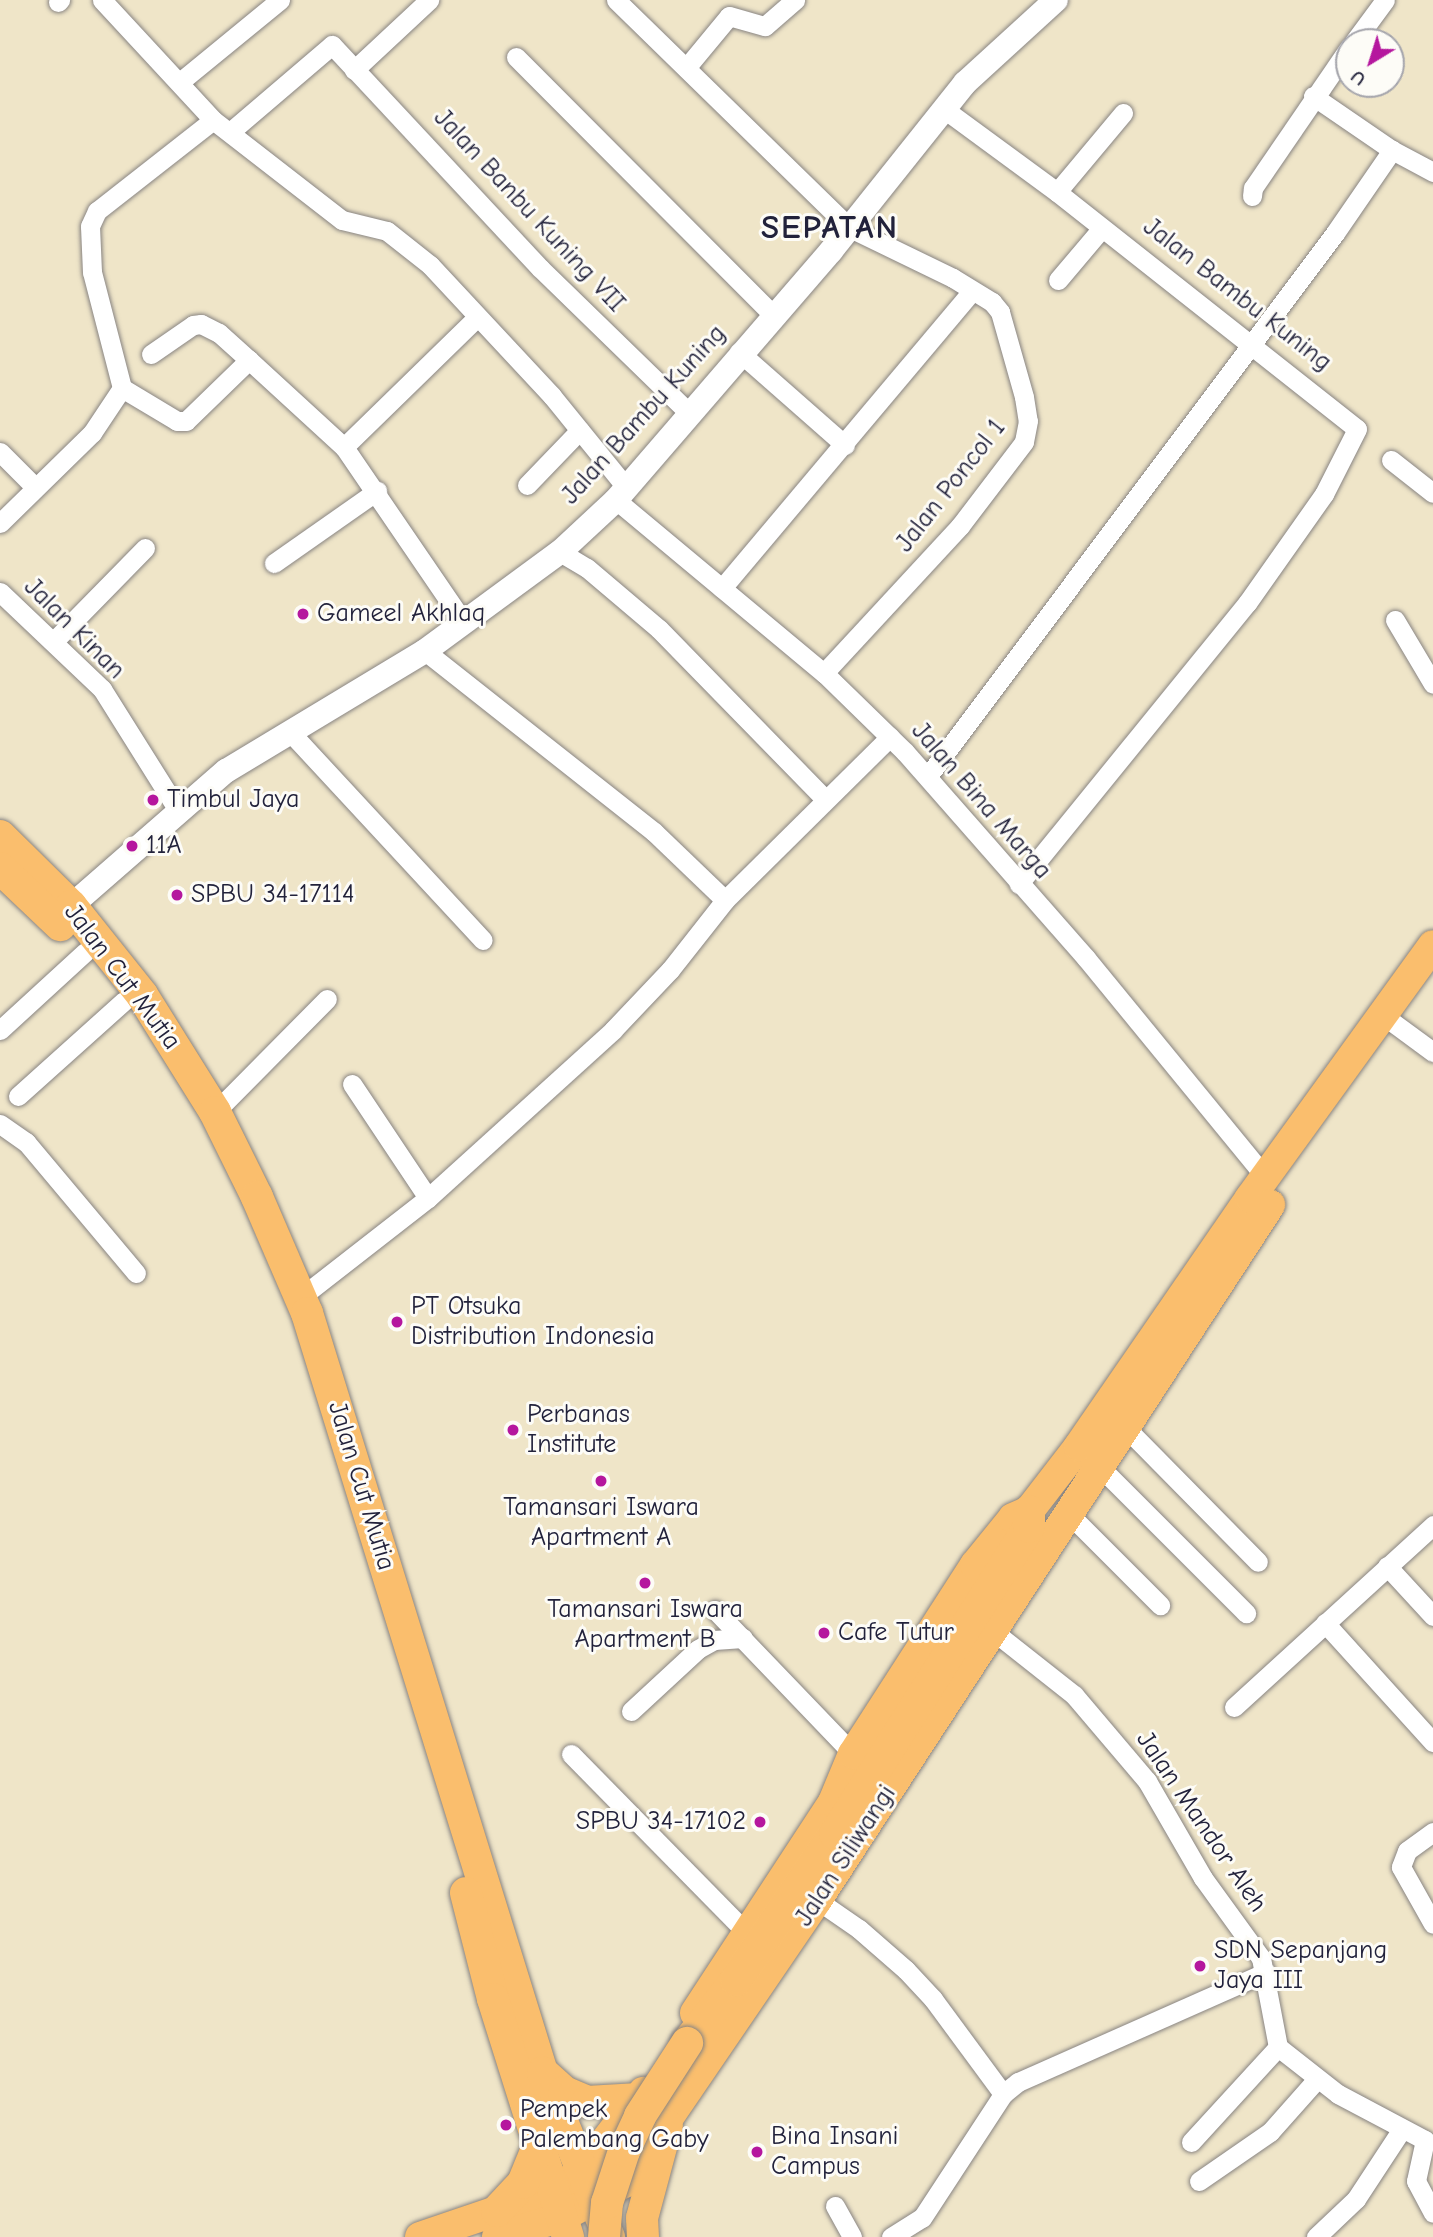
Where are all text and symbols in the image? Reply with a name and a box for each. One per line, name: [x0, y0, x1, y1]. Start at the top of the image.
north arrow: [1335, 28, 1405, 98]
text: U: [1347, 65, 1370, 91]
street label: Jalan Banbu Kuning VII: [427, 103, 631, 319]
district label: SEPATAN: [762, 208, 898, 248]
street label: Jalan Bambu Kuning: [1137, 212, 1337, 378]
street label: Jalan Bambu Kuning: [555, 319, 733, 511]
street label: Jalan Poncol 1: [889, 413, 1013, 559]
street label: Jalan Kinan: [17, 572, 131, 686]
place label: Gameel Akhlaq: [317, 598, 485, 630]
marker: Gameel Akhlaq: [295, 606, 311, 622]
street label: Jalan Bina Marga: [904, 716, 1058, 886]
place label: Timbul Jaya: [167, 784, 299, 816]
marker: Timbul Jaya: [145, 792, 161, 808]
place label: 11A: [146, 830, 182, 862]
marker: 11A: [124, 838, 140, 854]
place label: SPBU 34-17114: [191, 879, 355, 911]
marker: SPBU 34-17114: [169, 887, 185, 903]
street label: Jalan Cut Mutia: [57, 898, 187, 1056]
place label: PT Otsuka Distribution Indonesia: [411, 1291, 655, 1352]
marker: PT Otsuka Distribution Indonesia: [389, 1314, 405, 1330]
street label: Jalan Cut Mutia: [321, 1398, 401, 1574]
place label: Perbanas Institute: [527, 1399, 630, 1460]
marker: Perbanas Institute: [505, 1422, 521, 1438]
marker: Tamansari Iswara Apartment A: [593, 1473, 609, 1489]
place label: Tamansari Iswara Apartment A: [503, 1492, 699, 1554]
marker: Tamansari Iswara Apartment B: [637, 1575, 653, 1591]
place label: Tamansari Iswara Apartment B: [547, 1594, 743, 1656]
place label: Cafe Tutur: [838, 1617, 954, 1649]
marker: Cafe Tutur: [816, 1625, 832, 1641]
street label: Jalan Mandor Aleh: [1129, 1726, 1273, 1918]
street label: Jalan Siliwangi: [789, 1780, 903, 1932]
place label: SPBU 34-17102: [576, 1806, 746, 1838]
marker: SPBU 34-17102: [752, 1814, 768, 1830]
place label: SDN Sepanjang Jaya III: [1214, 1935, 1387, 1996]
marker: SDN Sepanjang Jaya III: [1192, 1958, 1208, 1974]
place label: Pempek Palembang Gaby: [520, 2094, 709, 2156]
marker: Pempek Palembang Gaby: [498, 2117, 514, 2133]
place label: Bina Insani Campus: [771, 2121, 899, 2182]
marker: Bina Insani Campus: [749, 2144, 765, 2160]

